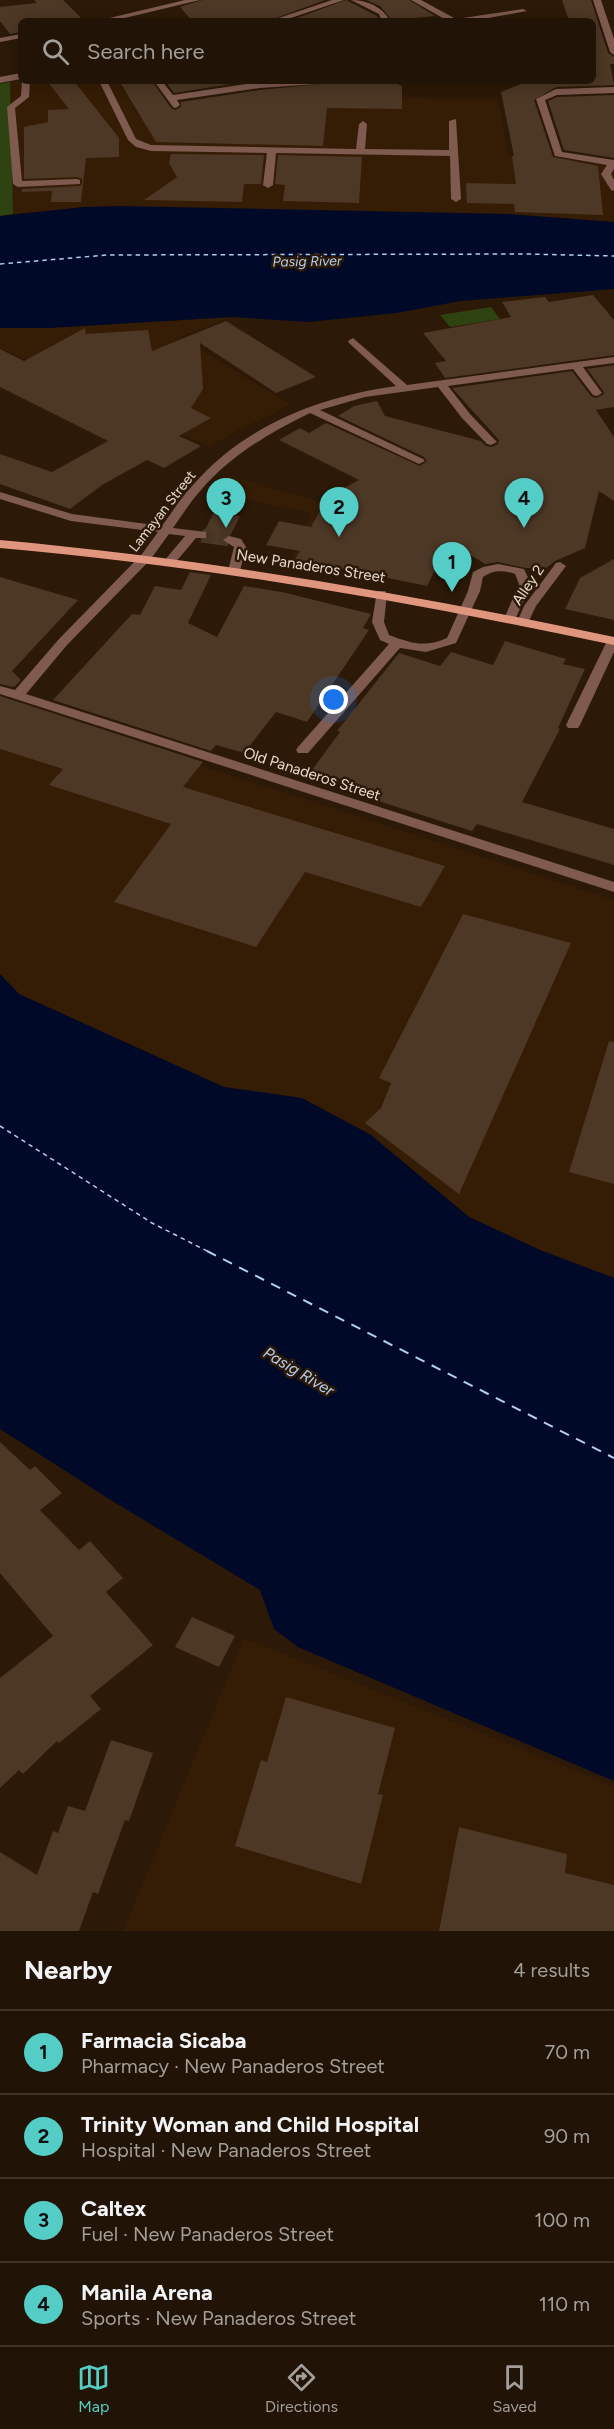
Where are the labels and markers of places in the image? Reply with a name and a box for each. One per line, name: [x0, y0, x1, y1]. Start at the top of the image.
pin: 3: [206, 478, 246, 528]
pin: 4: [504, 478, 544, 528]
pin: 2: [320, 488, 358, 537]
pin: 1: [432, 542, 472, 592]

